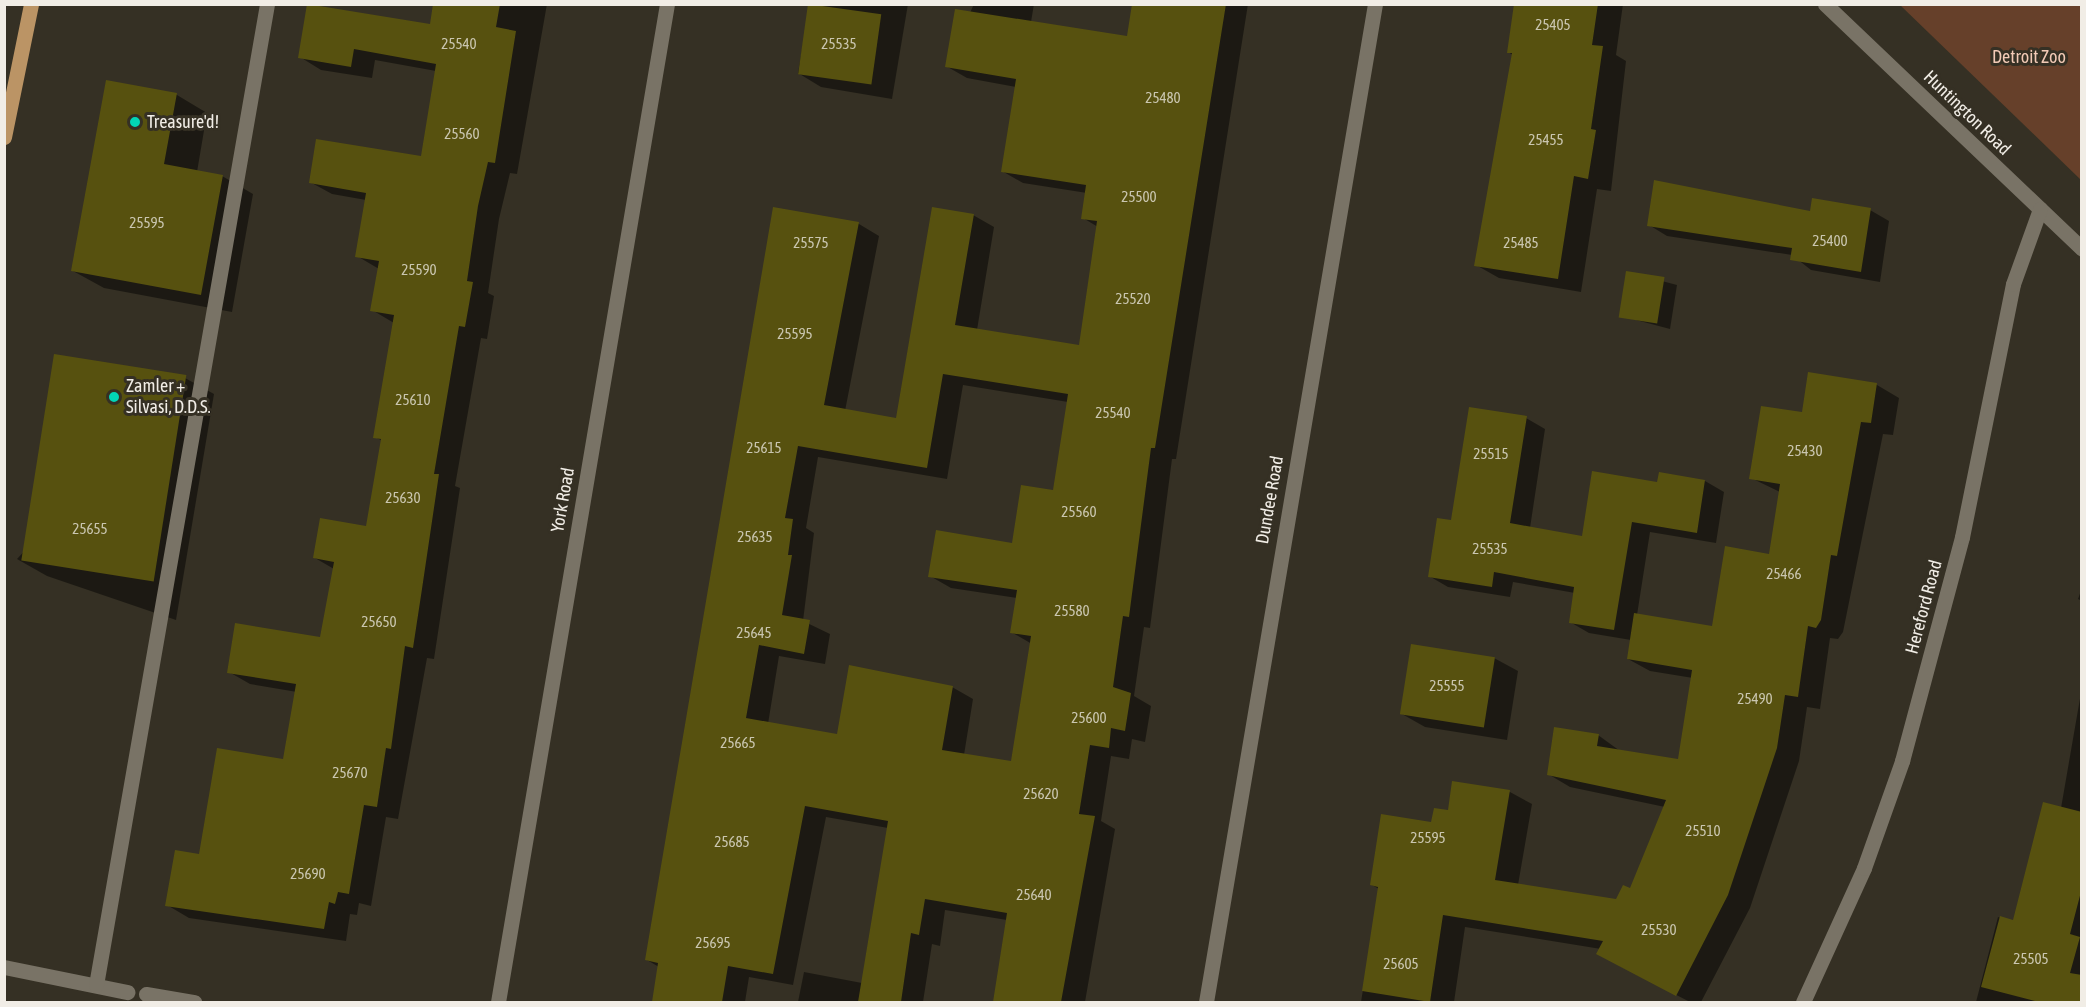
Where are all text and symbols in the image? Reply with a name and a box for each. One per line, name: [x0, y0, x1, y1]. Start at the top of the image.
house number: 25405: [1535, 16, 1571, 34]
house number: 25540: [441, 35, 477, 53]
house number: 25535: [821, 35, 857, 53]
park label: Detroit Zoo: [1992, 46, 2066, 68]
street label: Huntington Road: [1919, 66, 2015, 160]
house number: 25480: [1145, 89, 1181, 107]
place label: Treasure'd!: [147, 111, 219, 133]
marker: Treasure'd!: [128, 115, 142, 129]
house number: 25560: [444, 125, 480, 143]
house number: 25455: [1528, 131, 1564, 149]
house number: 25500: [1121, 188, 1157, 206]
house number: 25595: [129, 214, 165, 232]
house number: 25400: [1812, 232, 1848, 250]
house number: 25575: [793, 234, 829, 252]
house number: 25485: [1503, 234, 1539, 252]
house number: 25590: [401, 261, 437, 279]
house number: 25520: [1115, 290, 1151, 308]
house number: 25595: [777, 325, 813, 343]
place label: Zamler + Silvasi, D.D.S.: [126, 376, 211, 418]
marker: Zamler + Silvasi, D.D.S.: [107, 390, 121, 404]
house number: 25610: [395, 391, 431, 409]
house number: 25540: [1095, 404, 1131, 422]
house number: 25615: [746, 439, 782, 457]
house number: 25430: [1787, 442, 1823, 460]
house number: 25515: [1473, 445, 1509, 463]
street label: Dundee Road: [1252, 454, 1288, 546]
street label: York Road: [547, 466, 579, 534]
house number: 25630: [385, 489, 421, 507]
house number: 25560: [1061, 503, 1097, 521]
house number: 25655: [72, 520, 108, 538]
house number: 25635: [737, 528, 773, 546]
house number: 25535: [1472, 540, 1508, 558]
street label: Hereford Road: [1901, 558, 1947, 656]
house number: 25466: [1766, 565, 1802, 583]
house number: 25580: [1054, 602, 1090, 620]
house number: 25650: [361, 613, 397, 631]
house number: 25645: [736, 624, 772, 642]
house number: 25555: [1429, 677, 1465, 695]
house number: 25490: [1737, 690, 1773, 708]
house number: 25600: [1071, 709, 1107, 727]
house number: 25665: [720, 734, 756, 752]
house number: 25670: [332, 764, 368, 782]
house number: 25620: [1023, 785, 1059, 803]
house number: 25510: [1685, 822, 1721, 840]
house number: 25595: [1410, 829, 1446, 847]
house number: 25685: [714, 833, 750, 851]
house number: 25690: [290, 865, 326, 883]
house number: 25640: [1016, 886, 1052, 904]
house number: 25530: [1641, 921, 1677, 939]
house number: 25695: [695, 934, 731, 952]
house number: 25505: [2013, 950, 2049, 968]
house number: 25605: [1383, 955, 1419, 973]

